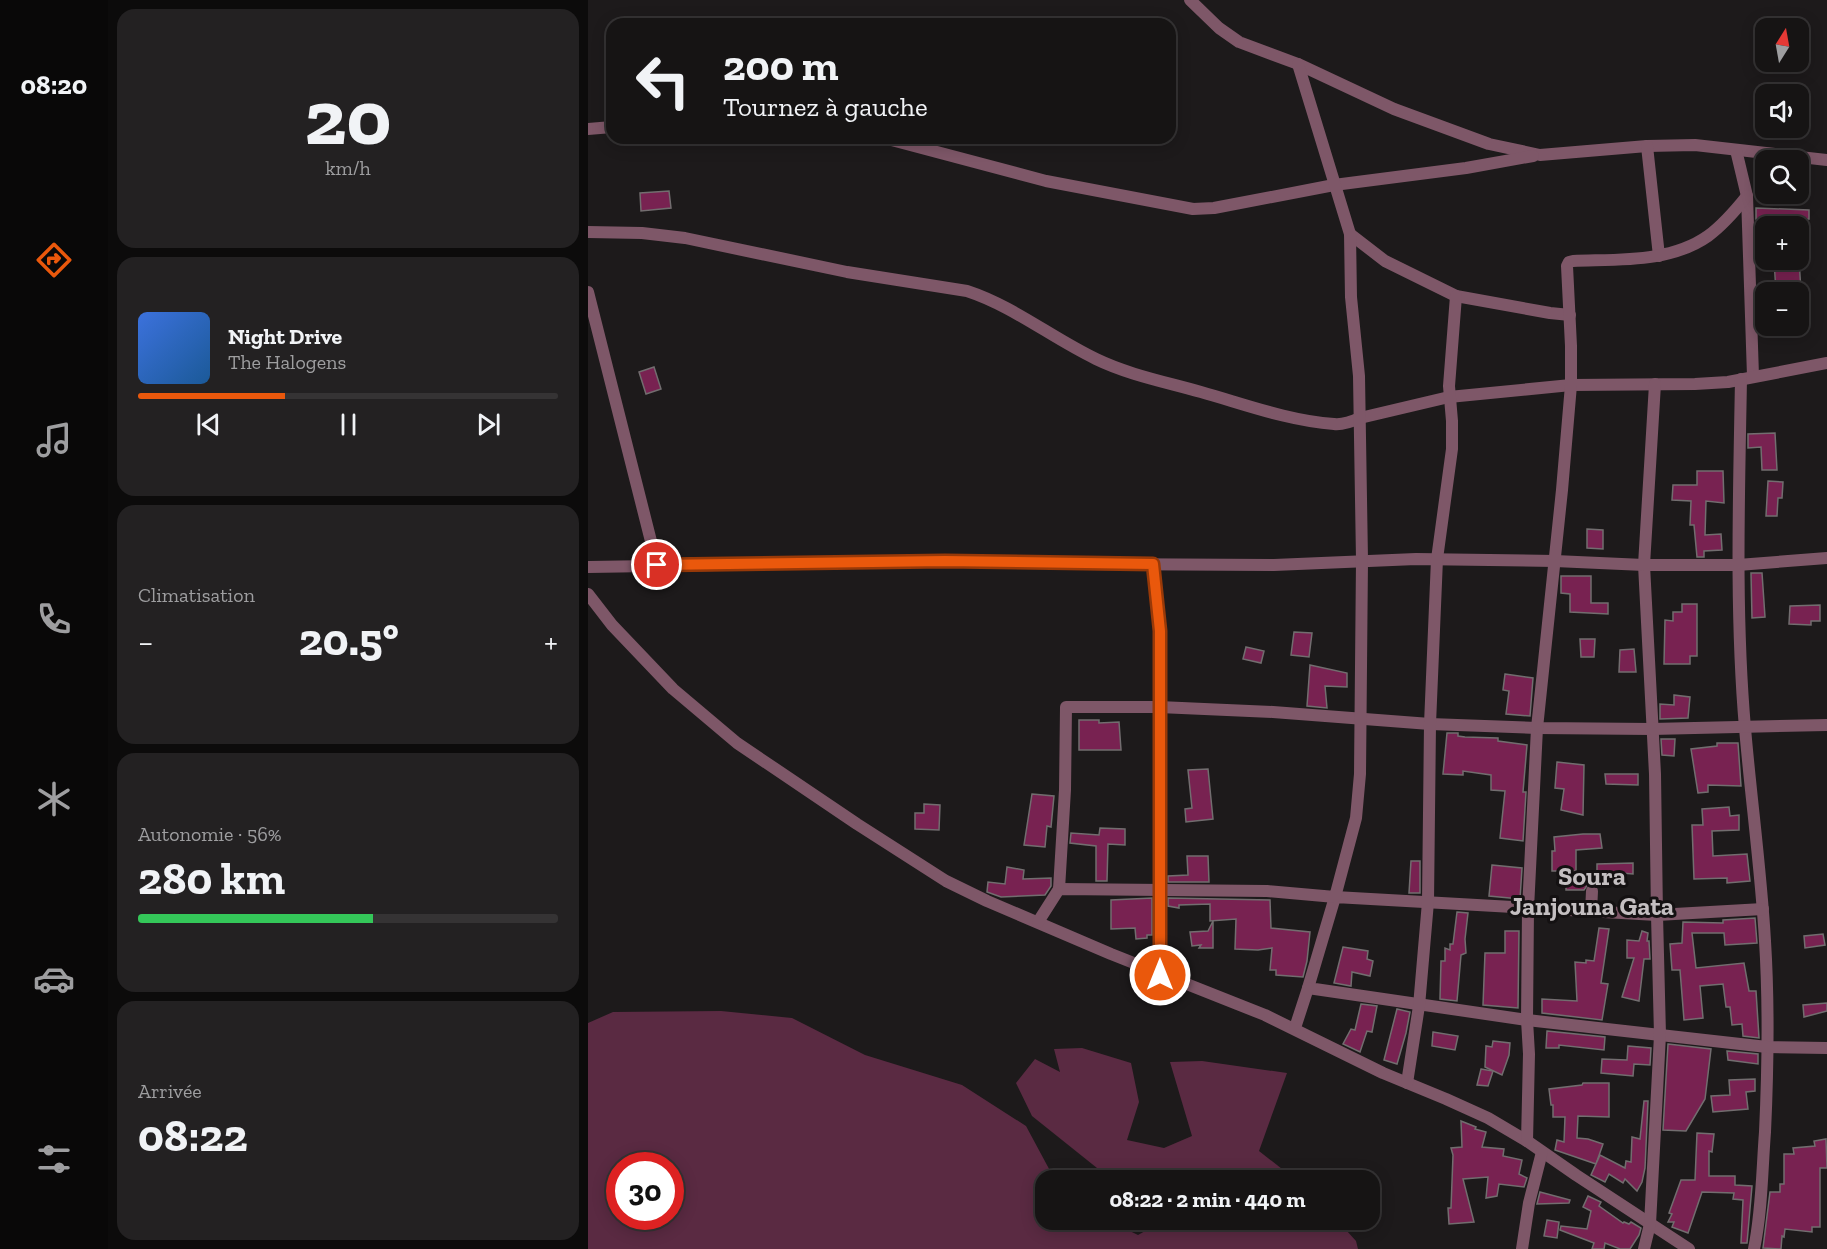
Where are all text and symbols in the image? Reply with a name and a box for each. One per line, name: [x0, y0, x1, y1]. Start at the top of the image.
north arrow: [1755, 18, 1809, 72]
map controls: [1755, 18, 1809, 336]
text: 200 m: [723, 40, 839, 91]
icon: left: [624, 42, 702, 120]
text: 08:20: [21, 69, 87, 101]
text: 20: [305, 70, 391, 164]
button: sound: [1755, 84, 1809, 138]
text: Tournez à gauche: [723, 91, 928, 123]
button: search: [1755, 150, 1809, 204]
text: km/h: [325, 156, 371, 180]
button: +: [1755, 216, 1809, 270]
icon: directions: [33, 239, 75, 281]
button: −: [1755, 282, 1809, 336]
text: Night Drive: [228, 323, 342, 350]
text: The Halogens: [228, 350, 346, 374]
icon: previous: [192, 408, 225, 441]
icon: pause: [332, 408, 365, 441]
icon: next: [472, 408, 505, 441]
icon: music: [33, 419, 75, 461]
pin: [631, 539, 682, 590]
icon: arrive: [640, 548, 673, 581]
text: Climatisation: [138, 583, 255, 607]
icon: phone: [33, 598, 75, 640]
text: 20.5°: [299, 613, 399, 667]
text: −: [138, 622, 153, 661]
text: +: [544, 622, 558, 661]
icon: climate: [33, 778, 75, 820]
text: Autonomie · 56%: [138, 822, 282, 846]
text: 280 km: [138, 852, 285, 906]
district label: Soura Janjouna Gata: [1510, 860, 1674, 922]
position arrow: [1128, 943, 1192, 1007]
icon: car: [33, 958, 75, 1000]
text: Arrivée: [138, 1079, 202, 1103]
text: 08:22: [138, 1109, 248, 1163]
icon: filters: [33, 1138, 75, 1180]
speed limit sign: 30: [606, 1152, 684, 1230]
text: 08:22 · 2 min · 440 m: [1109, 1186, 1306, 1213]

